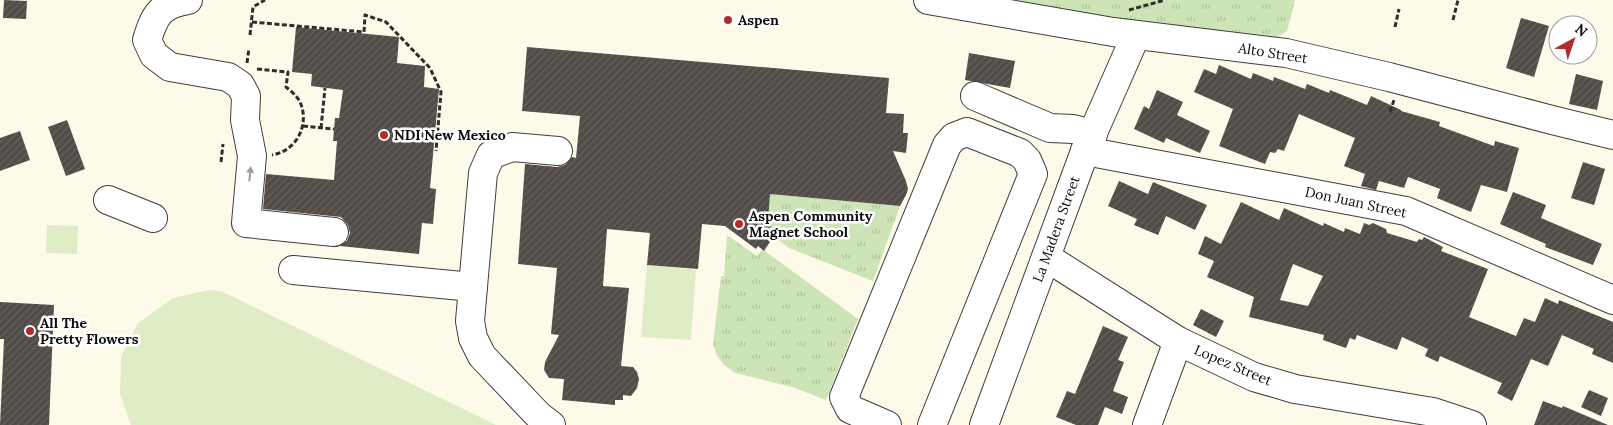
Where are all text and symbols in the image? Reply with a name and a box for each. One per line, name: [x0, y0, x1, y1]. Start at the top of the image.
place label: Aspen: [738, 11, 779, 29]
marker: Aspen: [722, 14, 734, 26]
north arrow: [1548, 15, 1598, 65]
text: N: [1571, 20, 1591, 41]
street label: Alto Street: [1236, 39, 1309, 67]
place label: NDI New Mexico: [394, 126, 506, 144]
marker: NDI New Mexico: [378, 129, 390, 141]
one-way arrow: [246, 166, 254, 182]
street label: La Madera Street: [1028, 173, 1084, 285]
street label: Don Juan Street: [1304, 182, 1409, 222]
place label: Aspen Community Magnet School: [749, 207, 873, 241]
marker: Aspen Community Magnet School: [733, 218, 745, 230]
place label: All The Pretty Flowers: [40, 314, 139, 348]
marker: All The Pretty Flowers: [24, 325, 36, 337]
street label: Lopez Street: [1191, 341, 1275, 390]

